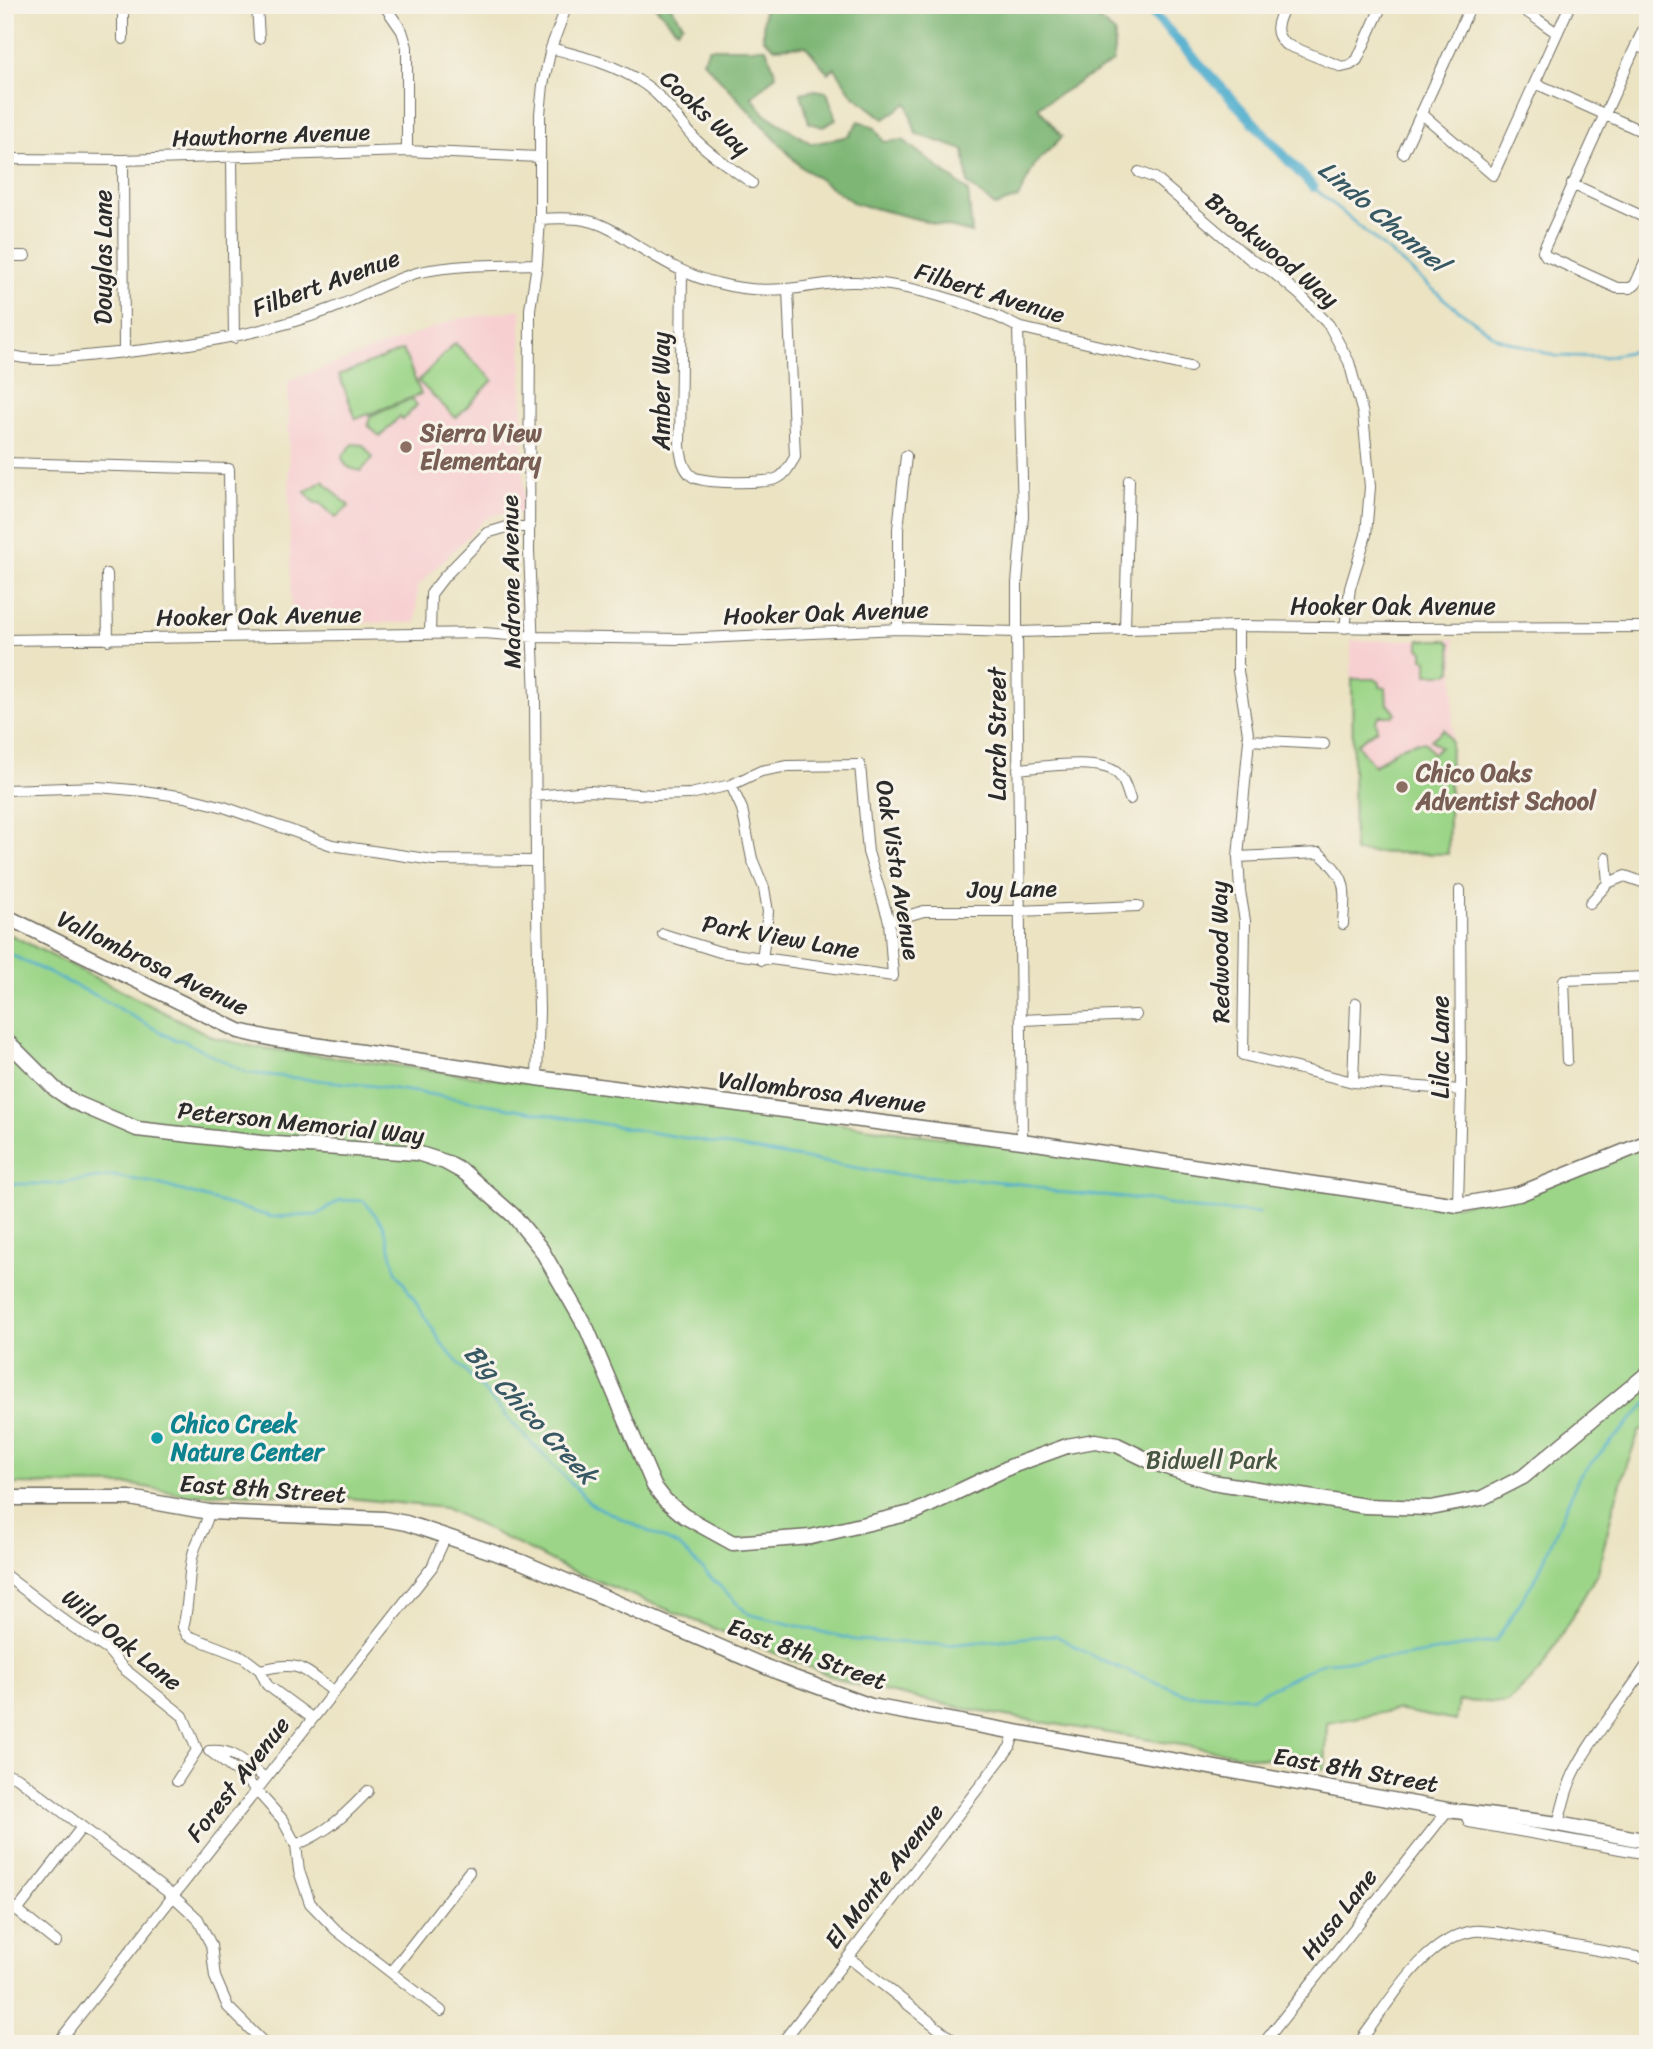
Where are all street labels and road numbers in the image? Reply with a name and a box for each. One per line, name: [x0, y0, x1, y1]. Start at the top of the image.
street label: Cooks Way: [650, 59, 761, 167]
street label: Hawthorne Avenue: [171, 111, 371, 159]
street label: Brookwood Way: [1195, 181, 1349, 319]
street label: Douglas Lane: [82, 190, 124, 324]
street label: Filbert Avenue: [246, 237, 406, 329]
street label: Filbert Avenue: [910, 250, 1070, 336]
street label: Amber Way: [640, 331, 682, 451]
street label: Madrone Avenue: [488, 494, 534, 669]
street label: Hooker Oak Avenue: [1290, 585, 1496, 627]
street label: Hooker Oak Avenue: [723, 588, 929, 638]
street label: Hooker Oak Avenue: [156, 593, 362, 639]
street label: Larch Street: [976, 666, 1018, 801]
street label: Oak Vista Avenue: [863, 777, 933, 963]
street label: Joy Lane: [966, 867, 1058, 911]
street label: Redwood Way: [1198, 880, 1242, 1023]
street label: Vallombrosa Avenue: [50, 898, 256, 1028]
street label: Park View Lane: [699, 903, 863, 971]
street label: Lilac Lane: [1419, 995, 1461, 1099]
street label: Vallombrosa Avenue: [716, 1058, 928, 1126]
street label: Peterson Memorial Way: [176, 1089, 427, 1157]
street label: East 8th Street: [178, 1462, 348, 1516]
street label: Wild Oak Lane: [52, 1578, 192, 1702]
street label: East 8th Street: [722, 1606, 892, 1702]
street label: Forest Avenue: [175, 1707, 301, 1851]
street label: East 8th Street: [1270, 1735, 1442, 1805]
street label: El Monte Avenue: [813, 1794, 955, 1958]
street label: Husa Lane: [1289, 1859, 1389, 1969]

